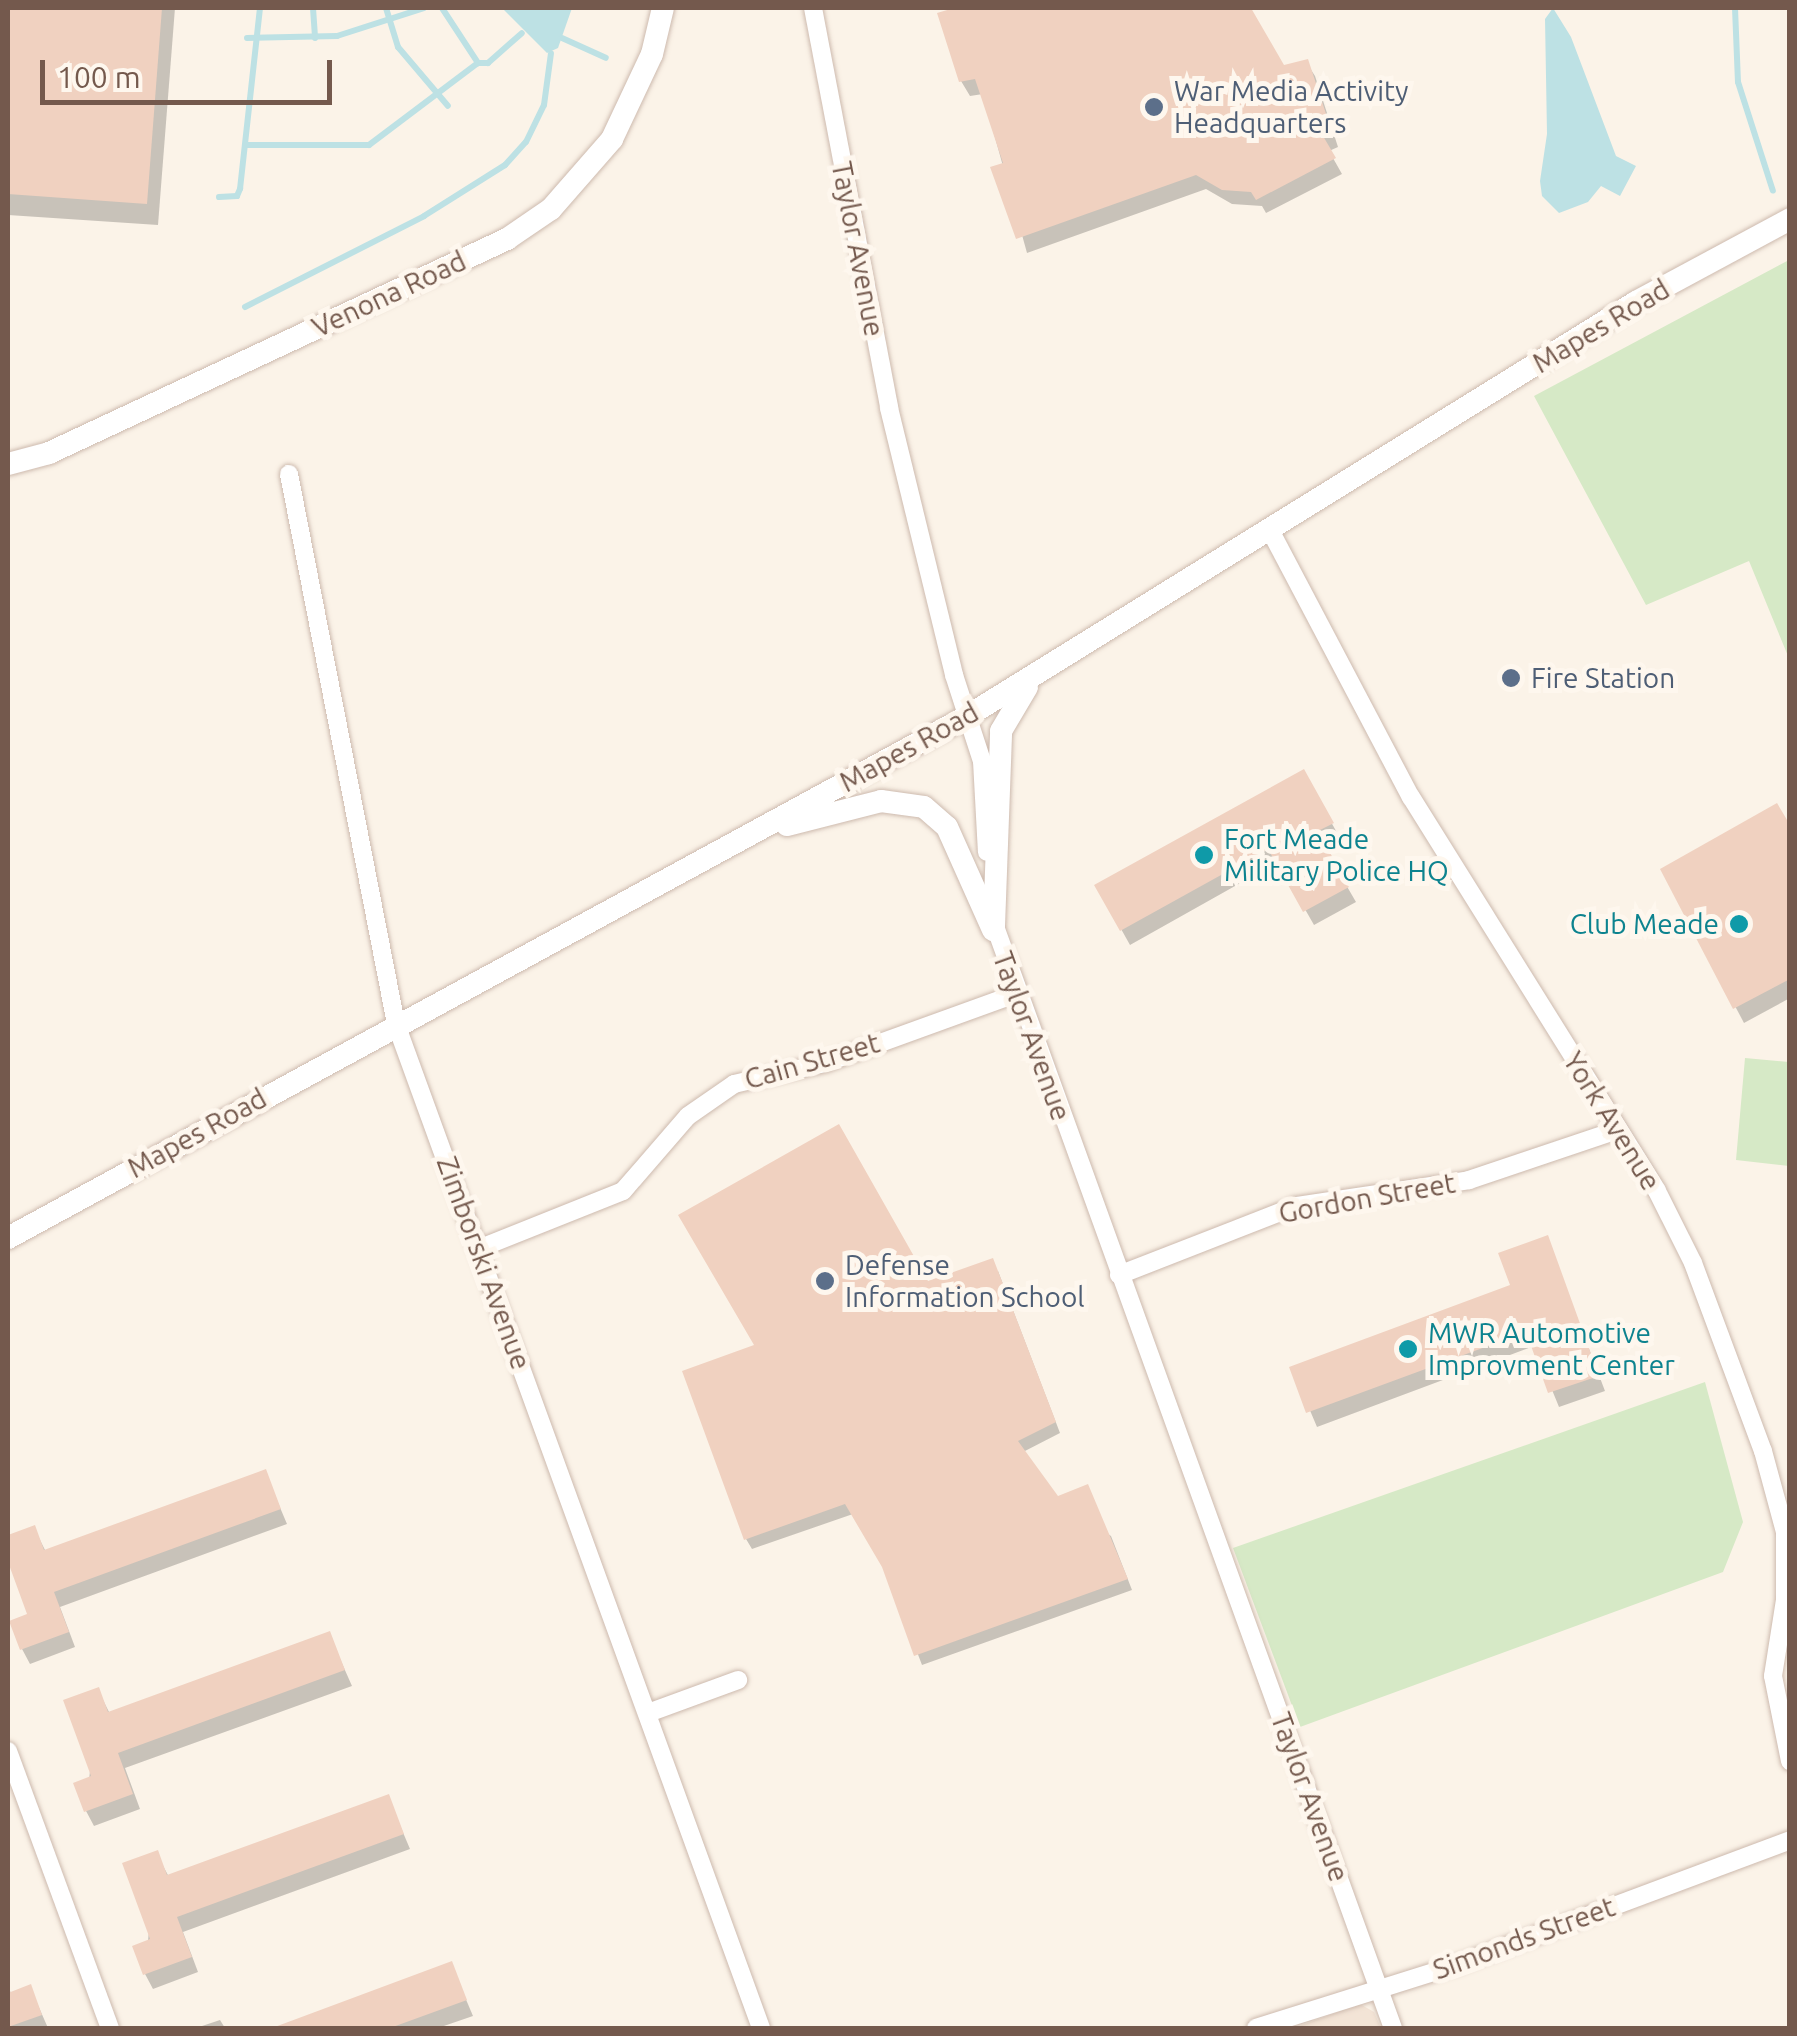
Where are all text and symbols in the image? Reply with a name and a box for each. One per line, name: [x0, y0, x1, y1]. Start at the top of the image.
scale bar: [45, 40, 338, 102]
text: 100 m: [57, 60, 141, 94]
place label: War Media Activity Headquarters: [1174, 74, 1408, 140]
marker: War Media Activity Headquarters: [1143, 96, 1165, 118]
street label: Taylor Avenue: [825, 159, 891, 339]
street label: Venona Road: [307, 244, 471, 344]
street label: Mapes Road: [1526, 272, 1676, 380]
place label: Fire Station: [1531, 661, 1675, 695]
marker: Fire Station: [1500, 667, 1522, 689]
street label: Mapes Road: [834, 695, 984, 799]
place label: Fort Meade Military Police HQ: [1224, 822, 1449, 888]
marker: Fort Meade Military Police HQ: [1193, 844, 1215, 866]
place label: Club Meade: [1570, 907, 1719, 941]
marker: Club Meade: [1728, 913, 1750, 935]
street label: Taylor Avenue: [986, 947, 1078, 1125]
street label: Cain Street: [741, 1026, 883, 1096]
street label: York Avenue: [1556, 1046, 1668, 1196]
street label: Mapes Road: [122, 1081, 272, 1185]
street label: Zimborski Avenue: [430, 1152, 538, 1374]
street label: Gordon Street: [1276, 1166, 1458, 1230]
place label: Defense Information School: [845, 1248, 1085, 1314]
marker: Defense Information School: [814, 1270, 836, 1292]
place label: MWR Automotive Improvment Center: [1428, 1316, 1675, 1382]
marker: MWR Automotive Improvment Center: [1397, 1338, 1419, 1360]
street label: Taylor Avenue: [1264, 1708, 1356, 1886]
street label: Simonds Street: [1428, 1890, 1620, 1986]

